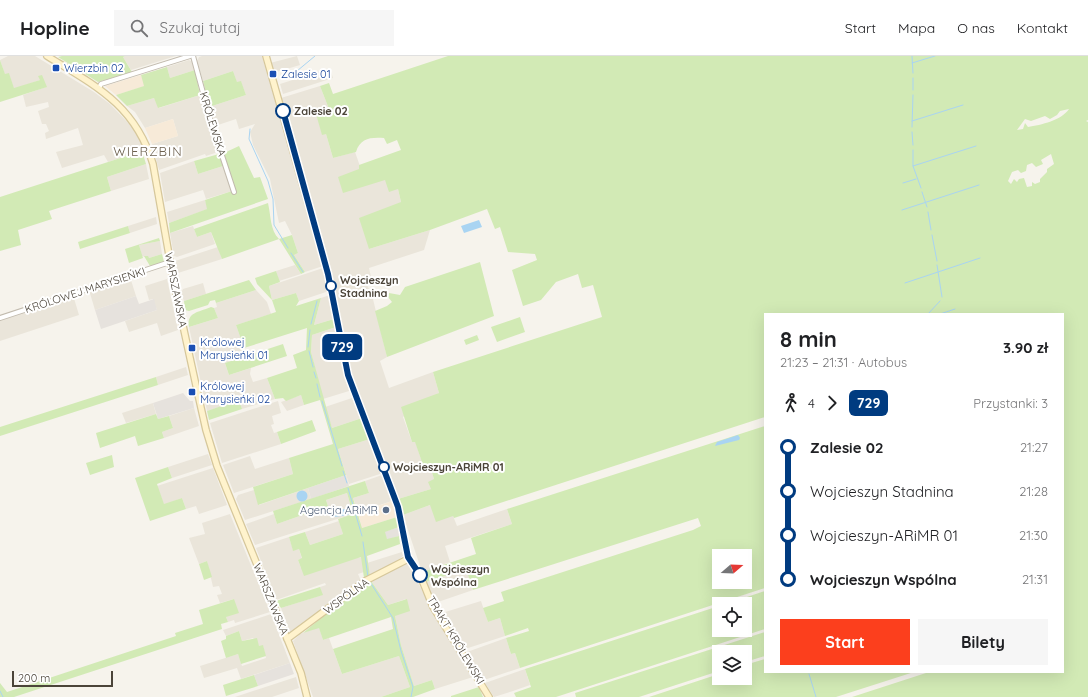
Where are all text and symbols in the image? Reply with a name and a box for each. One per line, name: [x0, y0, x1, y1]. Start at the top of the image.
search box: [114, 10, 394, 46]
text: Hopline: [20, 16, 90, 40]
icon: search: [128, 17, 150, 39]
text: Szukaj tutaj: [160, 18, 241, 37]
text: Start: [845, 19, 876, 37]
text: Mapa: [898, 19, 935, 37]
text: O nas: [957, 19, 995, 37]
text: Kontakt: [1017, 19, 1068, 37]
place label: Wierzbin 02: [64, 61, 124, 75]
marker: Wierzbin 02: [51, 63, 61, 73]
place label: Zalesie 01: [281, 67, 331, 81]
marker: Zalesie 01: [268, 69, 278, 79]
street label: KRÓLEWSKA: [197, 90, 229, 158]
marker: Zalesie 02: [275, 103, 291, 119]
place label: Zalesie 02: [294, 104, 348, 118]
district label: WIERZBIN: [113, 143, 183, 159]
street label: WARSZAWSKA: [162, 251, 190, 329]
street label: KRÓLOWEJ MARYSIEŃKI: [23, 264, 147, 316]
place label: Wojcieszyn Stadnina: [340, 273, 399, 300]
marker: Wojcieszyn Stadnina: [325, 280, 337, 292]
text: 8 min: [780, 325, 837, 353]
line badge: 729: [319, 334, 365, 360]
place label: Królowej Marysieńki 01: [200, 335, 268, 362]
text: 729: [330, 338, 354, 356]
text: 3.90 zł: [1003, 338, 1048, 357]
marker: Królowej Marysieńki 01: [187, 343, 197, 353]
text: 21:23 – 21:31 · Autobus: [780, 354, 907, 370]
place label: Królowej Marysieńki 02: [200, 379, 270, 406]
marker: Królowej Marysieńki 02: [187, 387, 197, 397]
icon: walk: [780, 392, 802, 414]
icon: forward: [821, 392, 843, 414]
text: 729: [857, 394, 880, 412]
text: 4: [808, 395, 815, 411]
text: Przystanki: 3: [973, 395, 1048, 411]
text: Zalesie 02: [810, 438, 883, 457]
text: 21:27: [1020, 439, 1048, 455]
place label: Wojcieszyn-ARiMR 01: [393, 460, 504, 474]
marker: Wojcieszyn-ARiMR 01: [378, 461, 390, 473]
text: Wojcieszyn Stadnina: [810, 482, 954, 501]
text: 21:28: [1019, 483, 1048, 499]
place label: Agencja ARiMR: [300, 503, 378, 517]
marker: Agencja ARiMR: [381, 505, 391, 515]
text: Wojcieszyn-ARiMR 01: [810, 526, 958, 545]
text: 21:30: [1019, 527, 1048, 543]
north arrow: [712, 549, 752, 589]
map controls: [712, 549, 752, 685]
street label: WARSZAWSKA: [250, 561, 292, 637]
place label: Wojcieszyn Wspólna: [431, 562, 490, 589]
marker: Wojcieszyn Wspólna: [412, 567, 428, 583]
text: Wojcieszyn Wspólna: [810, 570, 957, 589]
text: 21:31: [1022, 571, 1048, 587]
street label: WSPÓLNA: [321, 575, 371, 617]
street label: TRAKT KRÓLEWSKI: [424, 593, 488, 687]
button: locate: [712, 597, 752, 637]
button: Start: [780, 619, 910, 665]
button: Bilety: [918, 619, 1048, 665]
button: layers: [712, 645, 752, 685]
scale bar: [12, 669, 113, 688]
text: 200 m: [18, 671, 50, 685]

